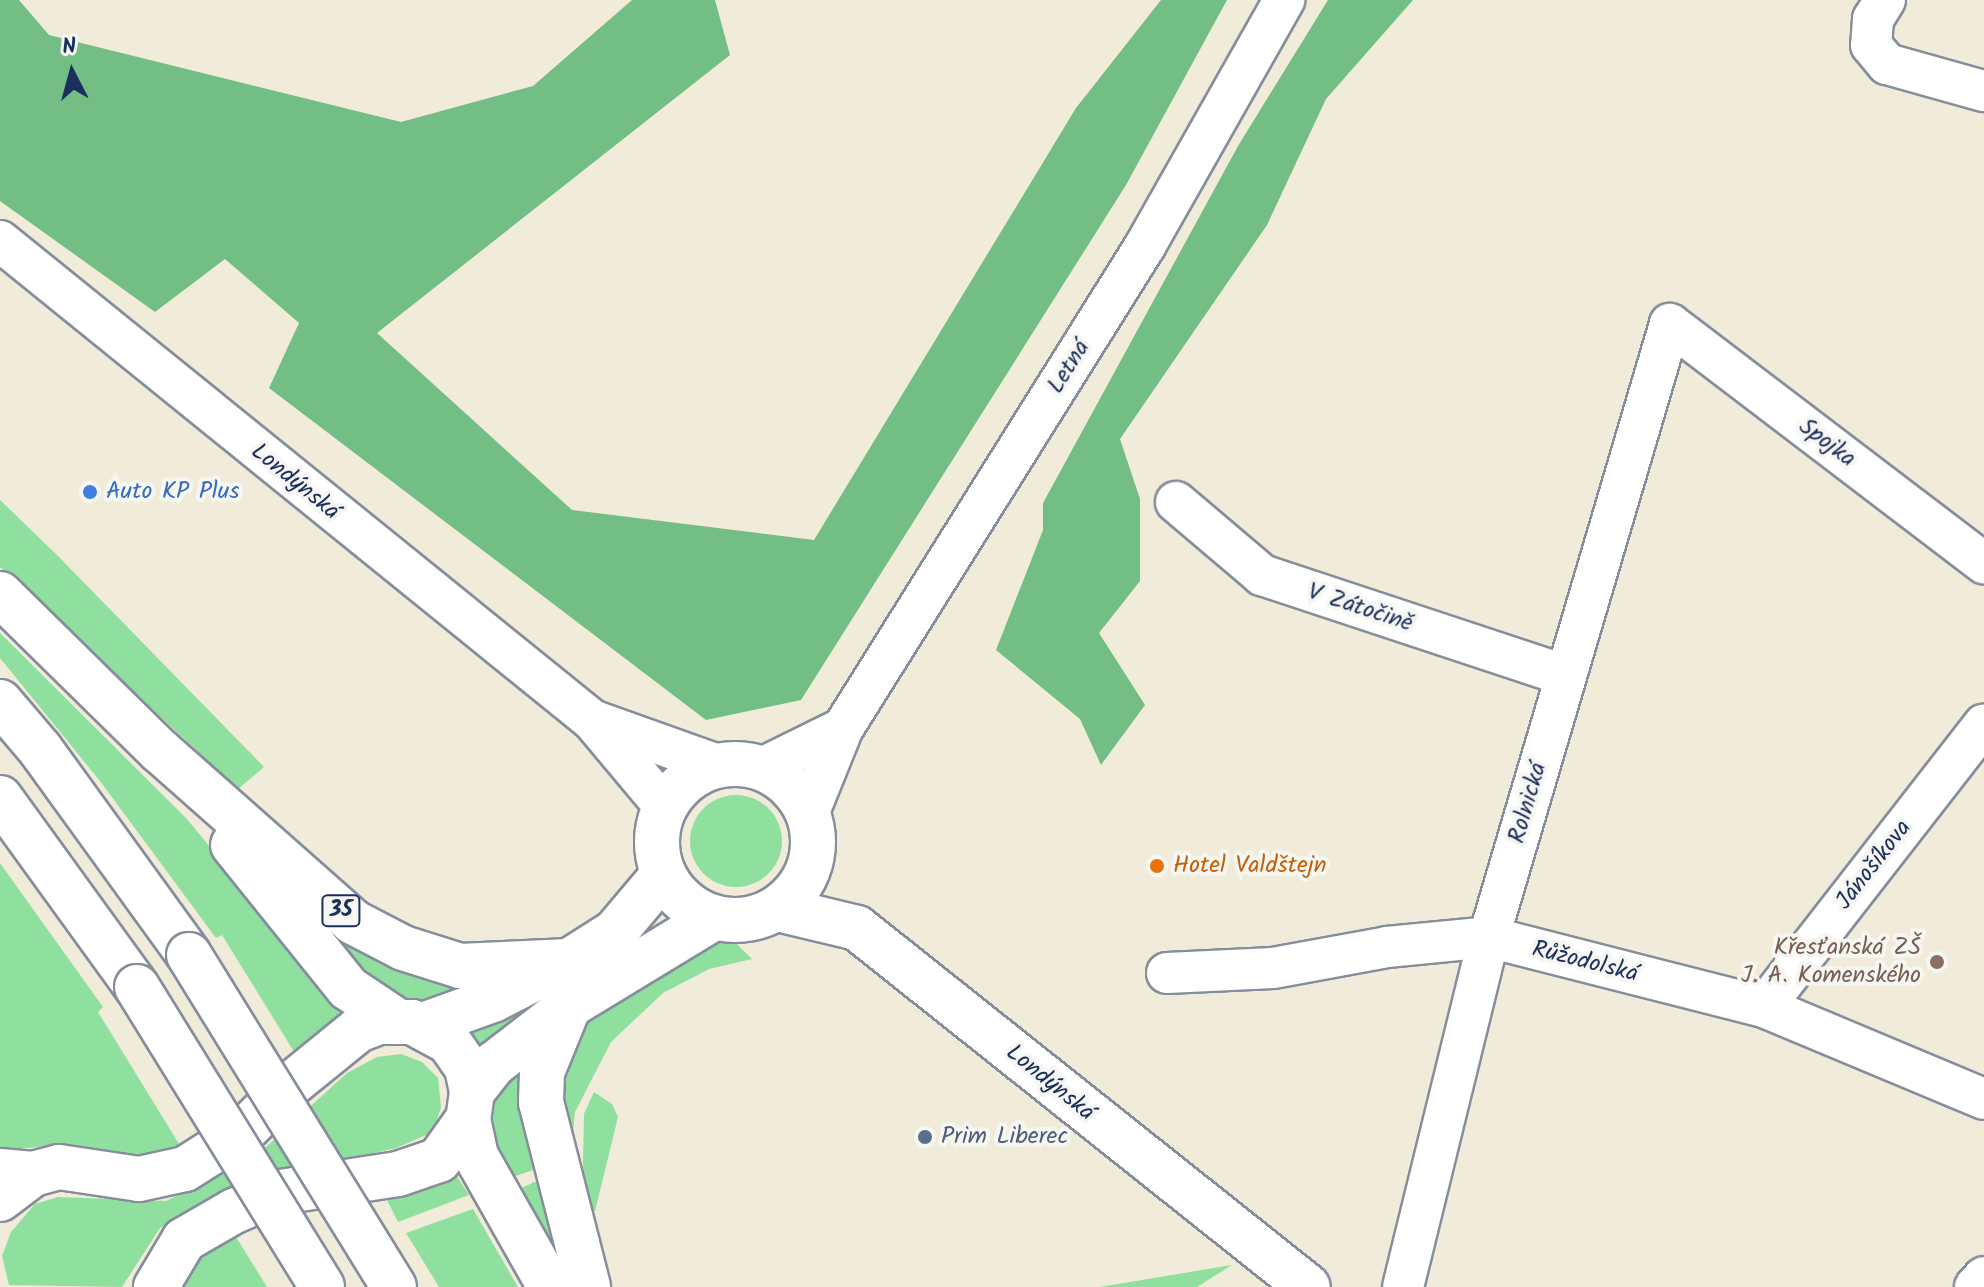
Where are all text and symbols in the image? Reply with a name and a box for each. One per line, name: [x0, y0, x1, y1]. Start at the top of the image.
text: N: [61, 30, 78, 66]
north arrow: [32, 32, 112, 112]
street label: Letná: [1042, 335, 1096, 399]
street label: Spojka: [1793, 412, 1861, 474]
street label: Londýnská: [245, 438, 345, 526]
place label: Auto KP Plus: [106, 478, 239, 506]
marker: Auto KP Plus: [81, 483, 99, 501]
street label: V Zátočině: [1304, 578, 1416, 638]
street label: Rolnická: [1503, 759, 1553, 847]
street label: Jánošíkova: [1830, 814, 1918, 916]
place label: Hotel Valdštejn: [1173, 852, 1327, 880]
marker: Hotel Valdštejn: [1148, 857, 1166, 875]
road number: 35: [321, 893, 361, 929]
place label: Křesťanská ZŠ J. A. Komenského: [1741, 934, 1921, 990]
street label: Růžodolská: [1529, 935, 1641, 989]
marker: Křesťanská ZŠ J. A. Komenského: [1928, 953, 1946, 971]
street label: Londýnská: [1000, 1039, 1100, 1127]
place label: Prim Liberec: [941, 1123, 1068, 1151]
marker: Prim Liberec: [916, 1128, 934, 1146]

